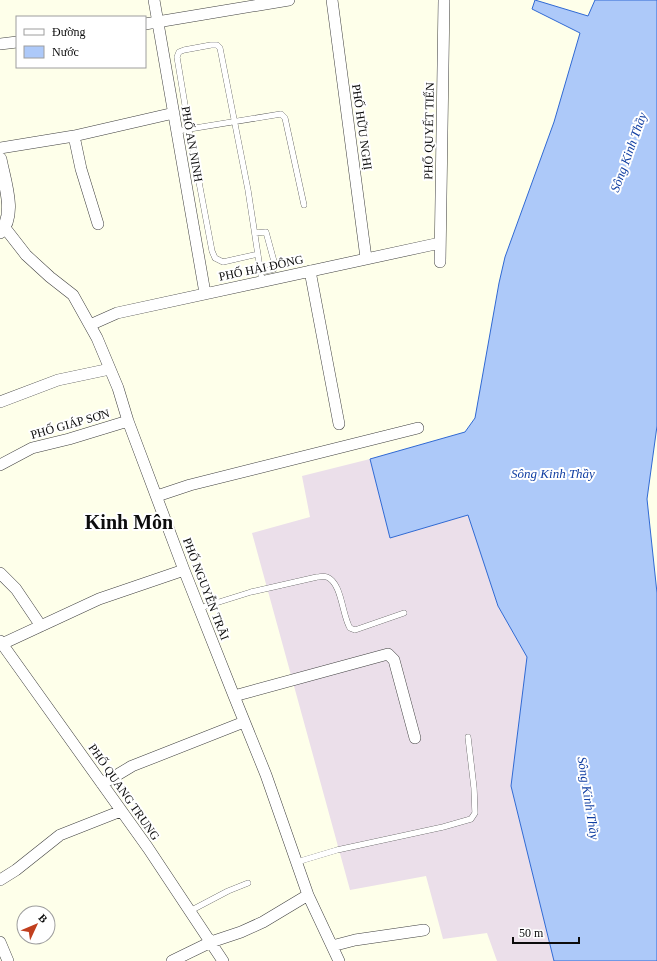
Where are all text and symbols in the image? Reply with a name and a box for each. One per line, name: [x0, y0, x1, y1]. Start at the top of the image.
legend: [16, 16, 146, 68]
text: Đường: [52, 25, 86, 39]
text: Nước: [52, 45, 79, 59]
street label: PHỐ QUYẾT TIẾN: [420, 82, 437, 180]
street label: PHỐ HỮU NGHỊ: [349, 83, 376, 171]
street label: PHỐ AN NINH: [178, 105, 207, 183]
water label: Sông Kinh Thầy: [607, 110, 650, 194]
street label: PHỐ HẢI ĐÔNG: [217, 251, 305, 284]
street label: PHỐ GIÁP SƠN: [29, 405, 111, 442]
water label: Sông Kinh Thầy: [511, 466, 595, 481]
district label: Kinh Môn: [85, 511, 173, 533]
street label: PHỐ NGUYỄN TRÃI: [180, 536, 233, 642]
street label: PHỐ QUANG TRUNG: [85, 741, 164, 843]
water label: Sông Kinh Thầy: [575, 756, 603, 841]
north arrow: [16, 905, 56, 945]
text: B: [36, 911, 51, 925]
scale bar: [513, 919, 579, 945]
text: 50 m: [519, 926, 544, 940]

